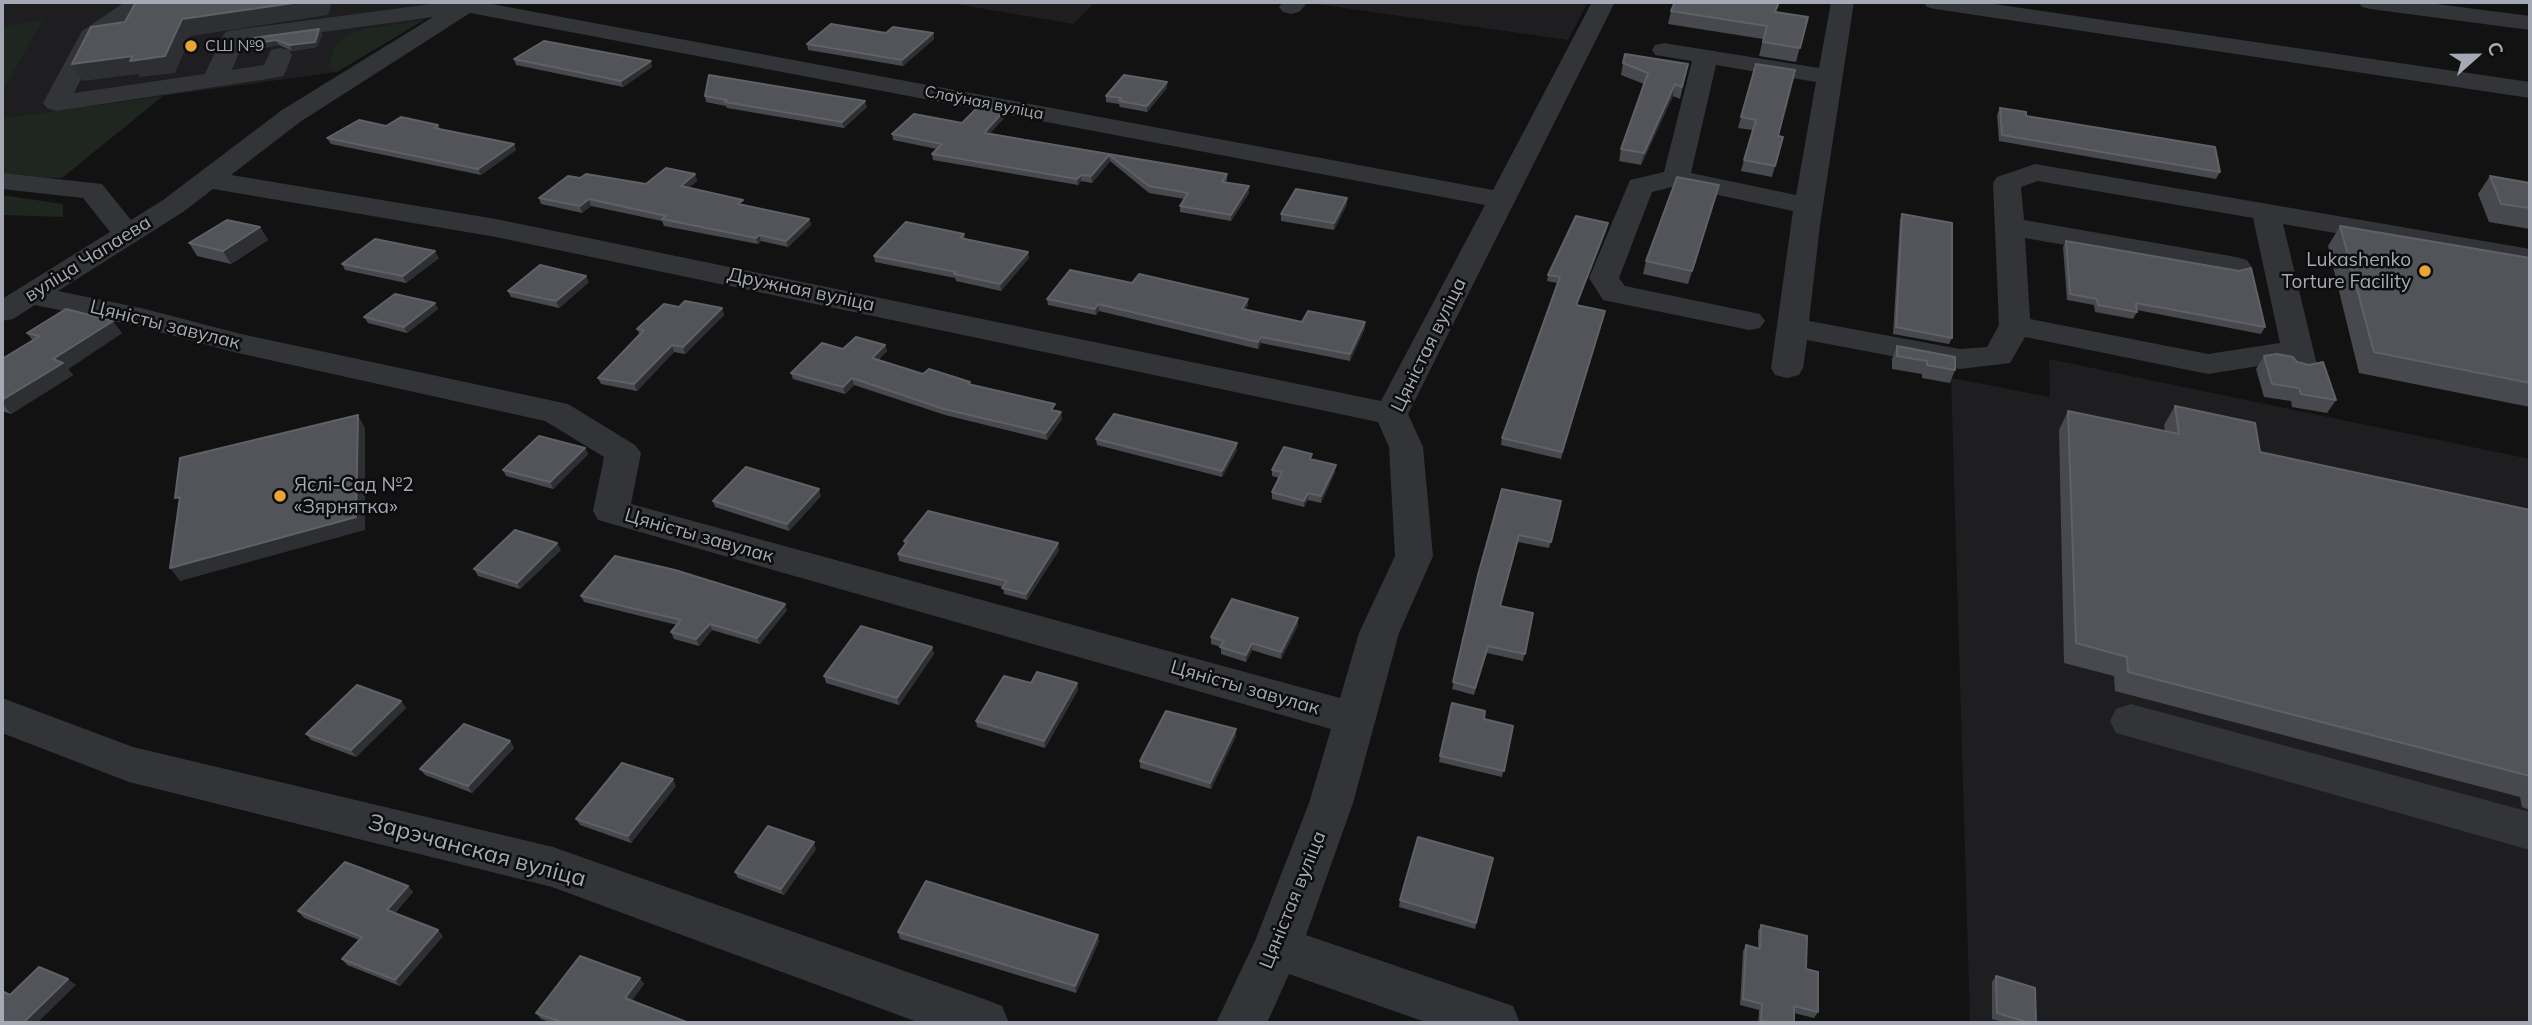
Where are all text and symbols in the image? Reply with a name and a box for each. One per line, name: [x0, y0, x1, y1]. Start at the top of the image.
north arrow: [2441, 21, 2511, 91]
place label: СШ №9: [205, 36, 264, 56]
marker: СШ №9: [183, 38, 199, 54]
text: С: [2482, 38, 2509, 59]
street label: Слаўная вуліца: [923, 82, 1045, 124]
street label: вуліца Чапаева: [21, 211, 155, 307]
place label: Lukashenko Torture Facility: [2282, 249, 2411, 293]
street label: Дружная вуліца: [725, 263, 877, 317]
marker: Lukashenko Torture Facility: [2417, 263, 2433, 279]
street label: Цяністая вуліца: [1387, 274, 1471, 416]
street label: Цяністы завулак: [88, 295, 242, 355]
place label: Яслі-Сад №2 «Зярнятка»: [294, 474, 414, 518]
marker: Яслі-Сад №2 «Зярнятка»: [272, 488, 288, 504]
street label: Цяністы завулак: [622, 504, 776, 568]
street label: Цяністы завулак: [1168, 656, 1322, 720]
street label: Зарэчанская вуліца: [365, 809, 589, 893]
street label: Цяністая вуліца: [1255, 828, 1331, 972]

